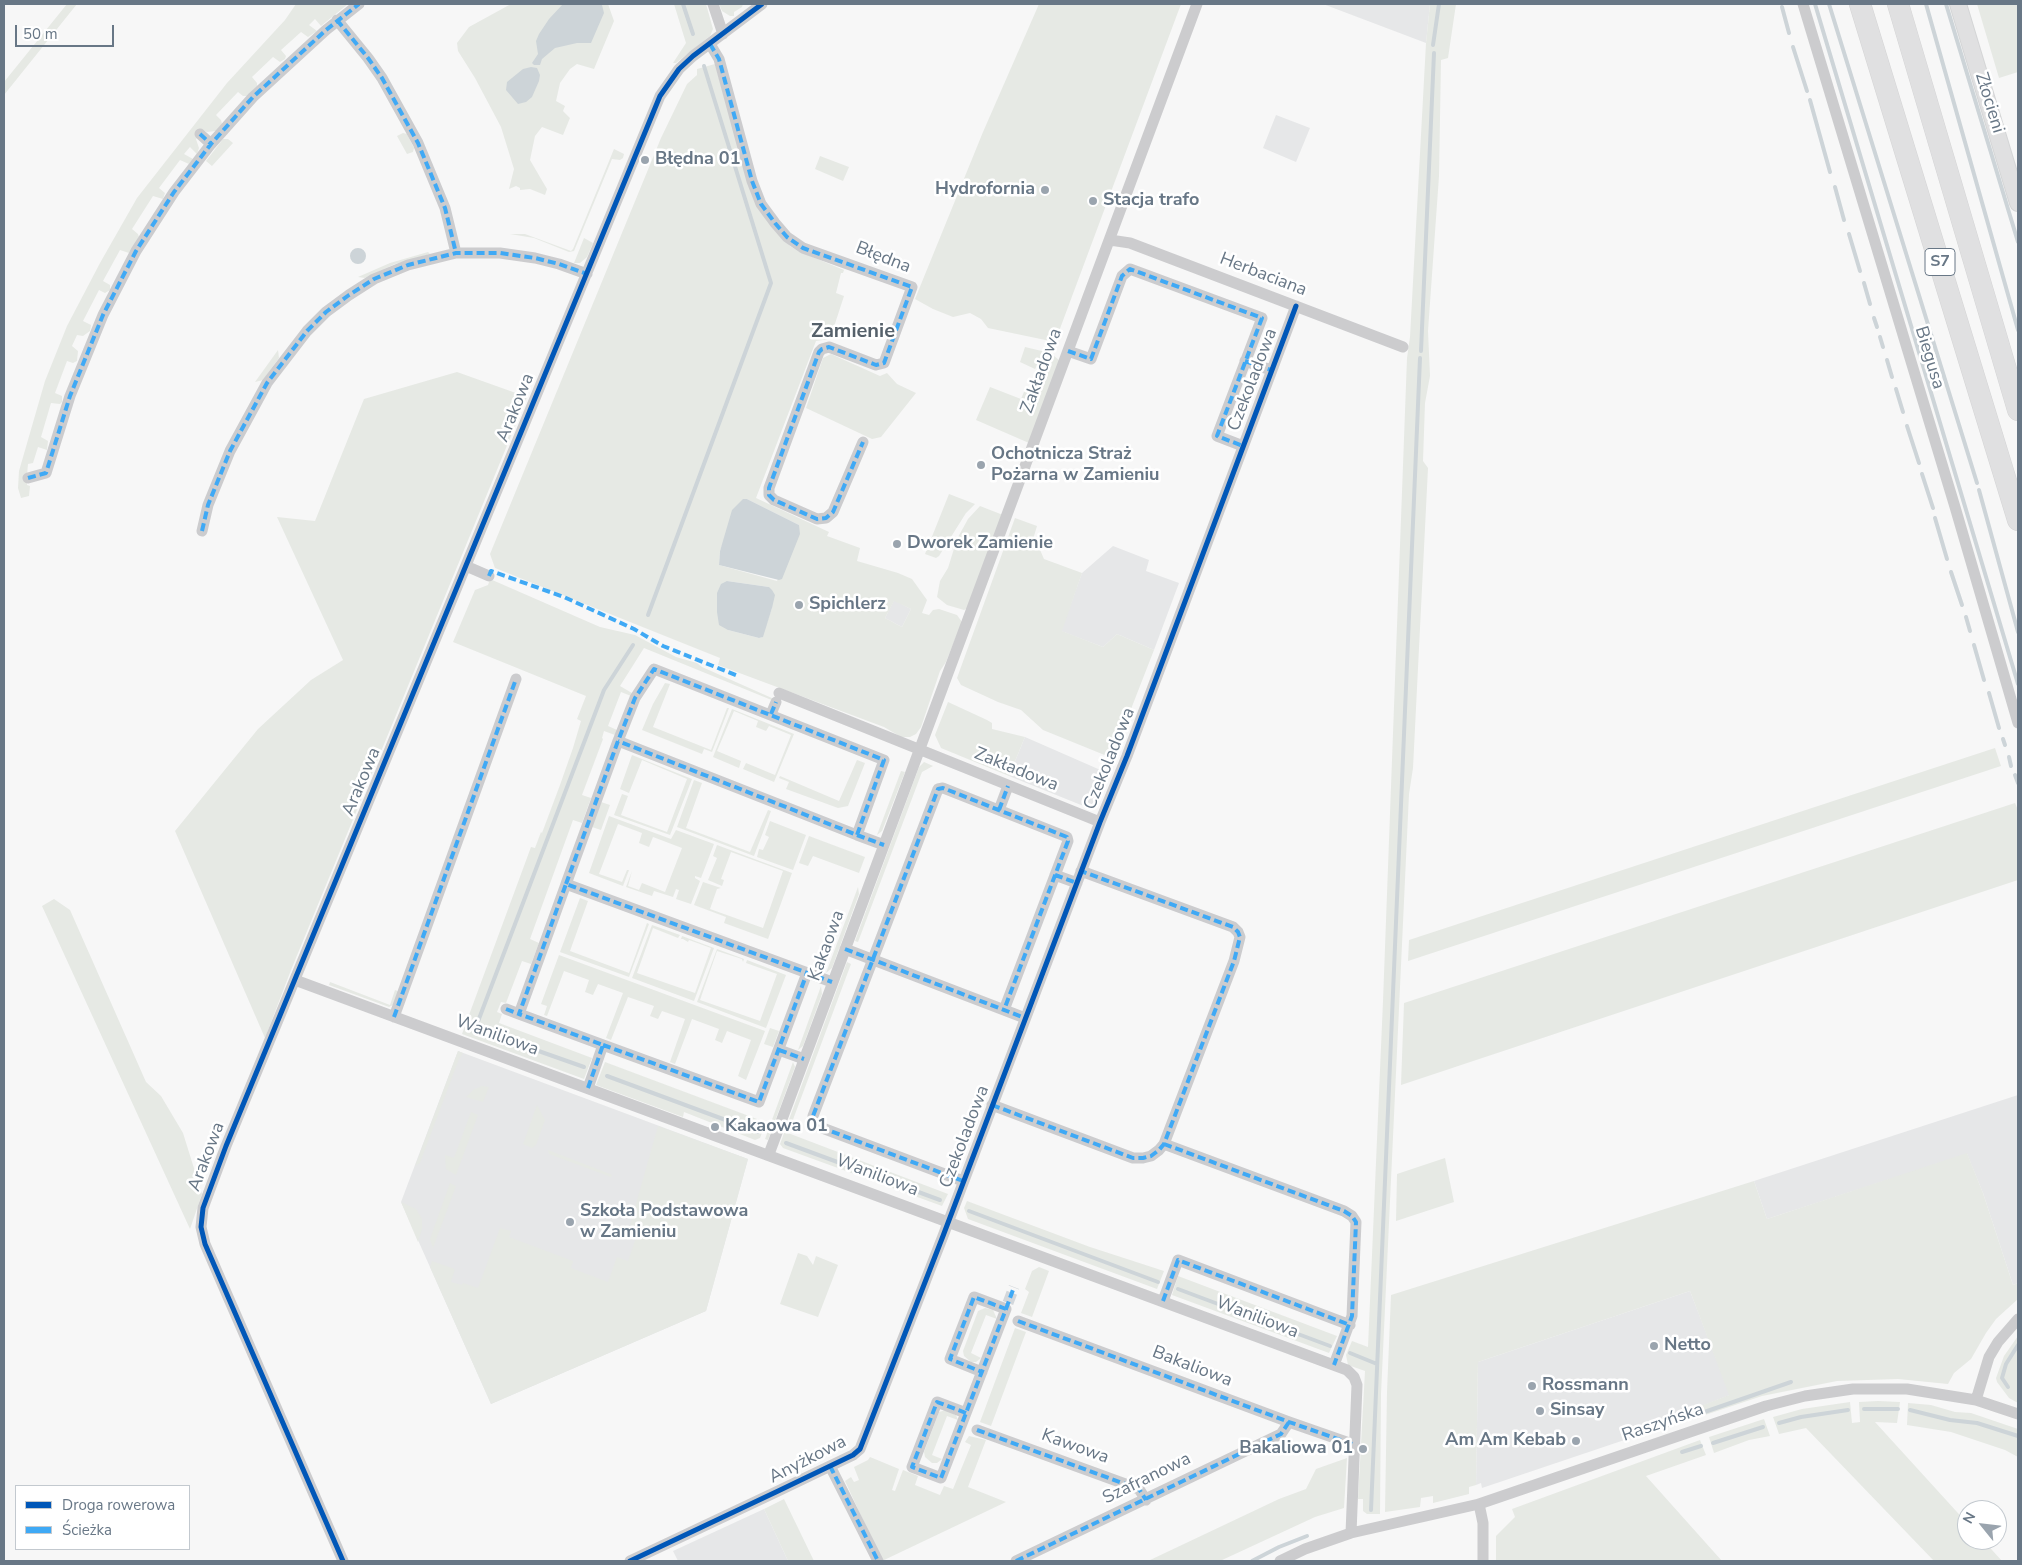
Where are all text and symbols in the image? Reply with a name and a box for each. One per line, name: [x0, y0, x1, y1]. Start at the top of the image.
scale bar: [18, 15, 116, 47]
text: 50 m: [23, 24, 58, 44]
street label: Złocieni: [1970, 70, 2008, 136]
place label: Błędna 01: [655, 149, 740, 171]
marker: Błędna 01: [639, 154, 651, 166]
place label: Hydrofornia: [935, 179, 1035, 201]
marker: Hydrofornia: [1039, 184, 1051, 196]
place label: Stacja trafo: [1103, 190, 1199, 212]
marker: Stacja trafo: [1087, 195, 1099, 207]
street label: Błędna: [852, 238, 914, 278]
road number: S7: [1925, 248, 1955, 276]
street label: Herbaciana: [1216, 249, 1310, 301]
district label: Zamienie: [811, 320, 895, 344]
street label: Biegusa: [1909, 324, 1949, 392]
street label: Zakładowa: [1017, 326, 1067, 416]
street label: Czekoladowa: [1224, 326, 1282, 434]
street label: Arakowa: [492, 371, 540, 445]
place label: Ochotnicza Straż Pożarna w Zamieniu: [991, 444, 1160, 486]
marker: Ochotnicza Straż Pożarna w Zamieniu: [975, 459, 987, 471]
place label: Dworek Zamienie: [907, 533, 1053, 555]
marker: Dworek Zamienie: [891, 538, 903, 550]
place label: Spichlerz: [809, 594, 886, 616]
marker: Spichlerz: [793, 599, 805, 611]
street label: Czekoladowa: [1080, 705, 1140, 813]
street label: Zakładowa: [971, 743, 1061, 797]
street label: Arakowa: [338, 745, 386, 819]
street label: Kakaowa: [804, 908, 850, 984]
street label: Waniliowa: [453, 1011, 541, 1061]
street label: Czekoladowa: [936, 1083, 994, 1191]
place label: Kakaowa 01: [725, 1116, 828, 1138]
street label: Arakowa: [184, 1119, 230, 1195]
marker: Kakaowa 01: [709, 1121, 721, 1133]
street label: Waniliowa: [833, 1150, 921, 1202]
place label: Szkoła Podstawowa w Zamieniu: [580, 1201, 748, 1244]
marker: Szkoła Podstawowa w Zamieniu: [564, 1216, 576, 1228]
street label: Waniliowa: [1213, 1292, 1301, 1344]
place label: Netto: [1664, 1335, 1711, 1357]
marker: Netto: [1648, 1340, 1660, 1352]
street label: Bakaliowa: [1149, 1342, 1235, 1392]
place label: Rossmann: [1542, 1375, 1629, 1397]
marker: Rossmann: [1526, 1380, 1538, 1392]
street label: Raszyńska: [1619, 1399, 1707, 1447]
place label: Sinsay: [1550, 1400, 1604, 1422]
marker: Sinsay: [1534, 1405, 1546, 1417]
street label: Kawowa: [1038, 1425, 1112, 1469]
place label: Am Am Kebab: [1445, 1430, 1566, 1452]
street label: Anyżkowa: [766, 1431, 850, 1489]
marker: Am Am Kebab: [1570, 1435, 1582, 1447]
place label: Bakaliowa 01: [1239, 1438, 1353, 1460]
marker: Bakaliowa 01: [1357, 1443, 1369, 1455]
street label: Szafranowa: [1099, 1448, 1195, 1510]
legend: [15, 1485, 190, 1550]
text: Droga rowerowa: [62, 1495, 175, 1515]
north arrow: [1957, 1500, 2007, 1550]
text: N: [1958, 1509, 1980, 1527]
text: Ścieżka: [62, 1520, 112, 1540]

